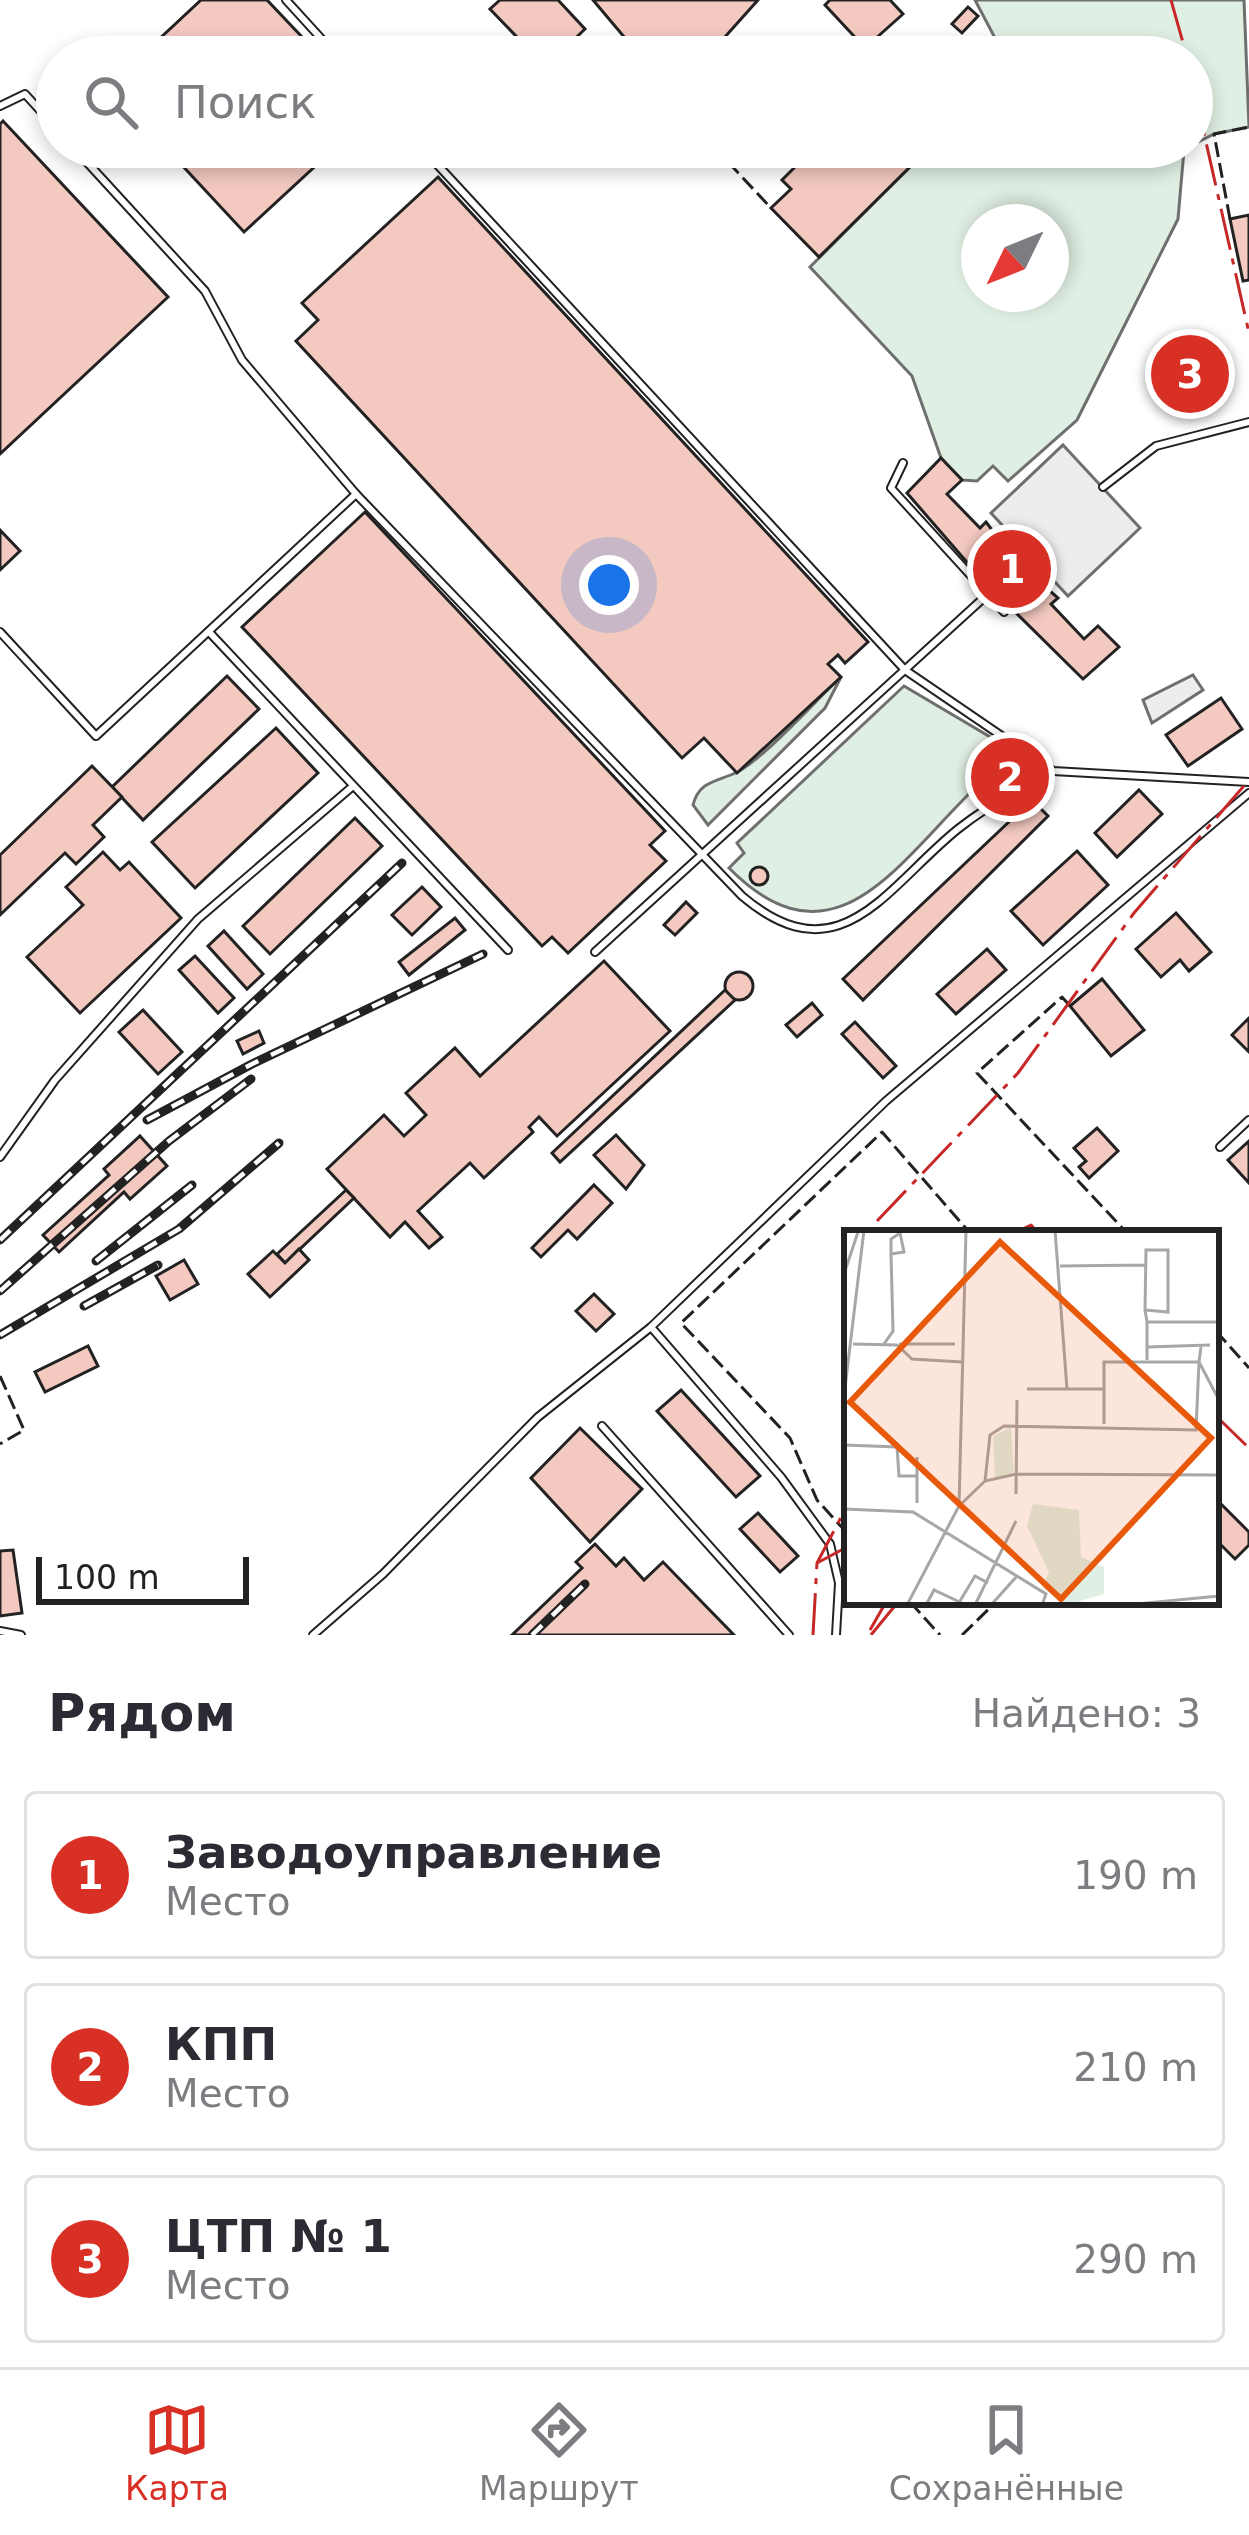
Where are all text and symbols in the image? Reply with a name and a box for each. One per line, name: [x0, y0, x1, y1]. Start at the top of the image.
search box: [36, 36, 1213, 168]
icon: search: [78, 69, 144, 135]
text: Поиск: [174, 76, 317, 129]
north arrow: [961, 204, 1069, 312]
pin: 3: [1151, 329, 1229, 419]
pin: 1: [973, 524, 1051, 614]
your location: [579, 555, 639, 615]
pin: 2: [971, 732, 1049, 822]
inset map: [844, 1230, 1219, 1605]
scale bar: [36, 1551, 249, 1604]
text: 100 m: [54, 1558, 160, 1597]
text: Рядом: [48, 1684, 236, 1743]
text: Найдено: 3: [972, 1691, 1201, 1736]
text: Заводоуправление: [165, 1826, 662, 1879]
text: 1: [76, 1853, 104, 1898]
text: 190 m: [1073, 1853, 1198, 1898]
text: Место: [165, 1879, 291, 1924]
text: КПП: [165, 2018, 277, 2071]
text: 2: [76, 2045, 104, 2090]
text: 210 m: [1073, 2045, 1198, 2090]
text: Место: [165, 2071, 291, 2116]
text: ЦТП № 1: [165, 2210, 392, 2263]
text: 3: [76, 2237, 104, 2282]
text: 290 m: [1073, 2237, 1198, 2282]
text: Место: [165, 2263, 291, 2308]
tab: Карта: [125, 2397, 229, 2508]
tab: Маршрут: [479, 2397, 639, 2508]
tab: Сохранённые: [889, 2397, 1124, 2508]

